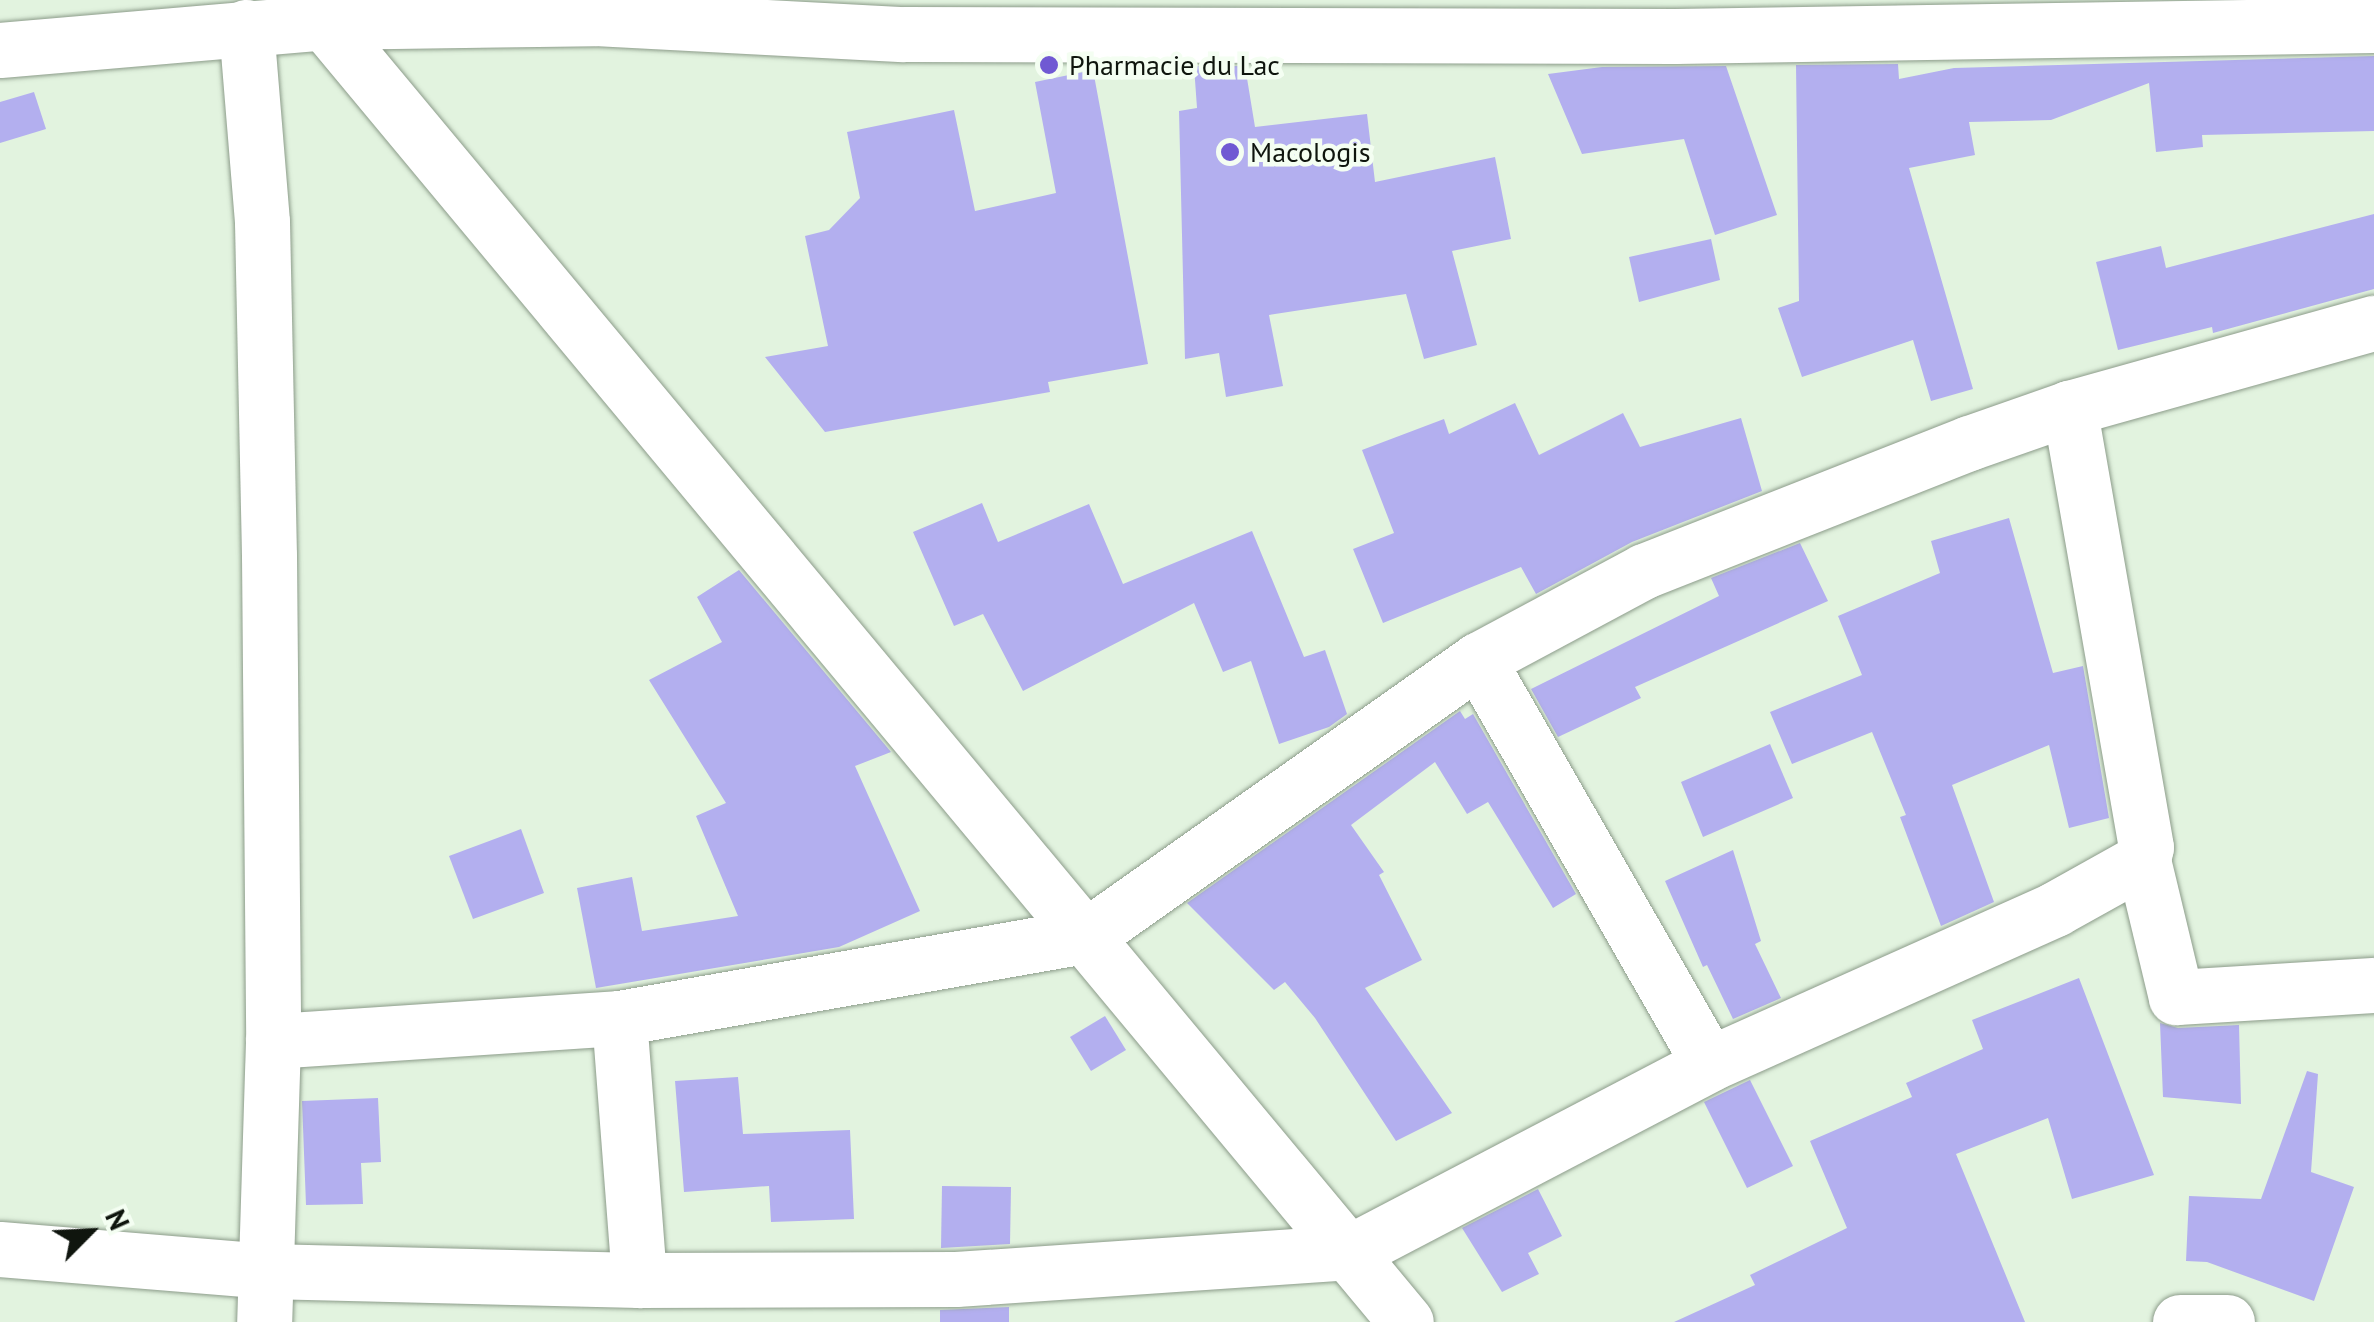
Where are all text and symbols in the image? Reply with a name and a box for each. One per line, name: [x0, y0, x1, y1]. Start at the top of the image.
place label: Pharmacie du Lac: [1069, 48, 1280, 82]
marker: Pharmacie du Lac: [1038, 54, 1060, 76]
place label: Macologis: [1250, 135, 1371, 169]
marker: Macologis: [1219, 141, 1241, 163]
north arrow: [40, 1182, 140, 1282]
text: N: [97, 1204, 139, 1236]

